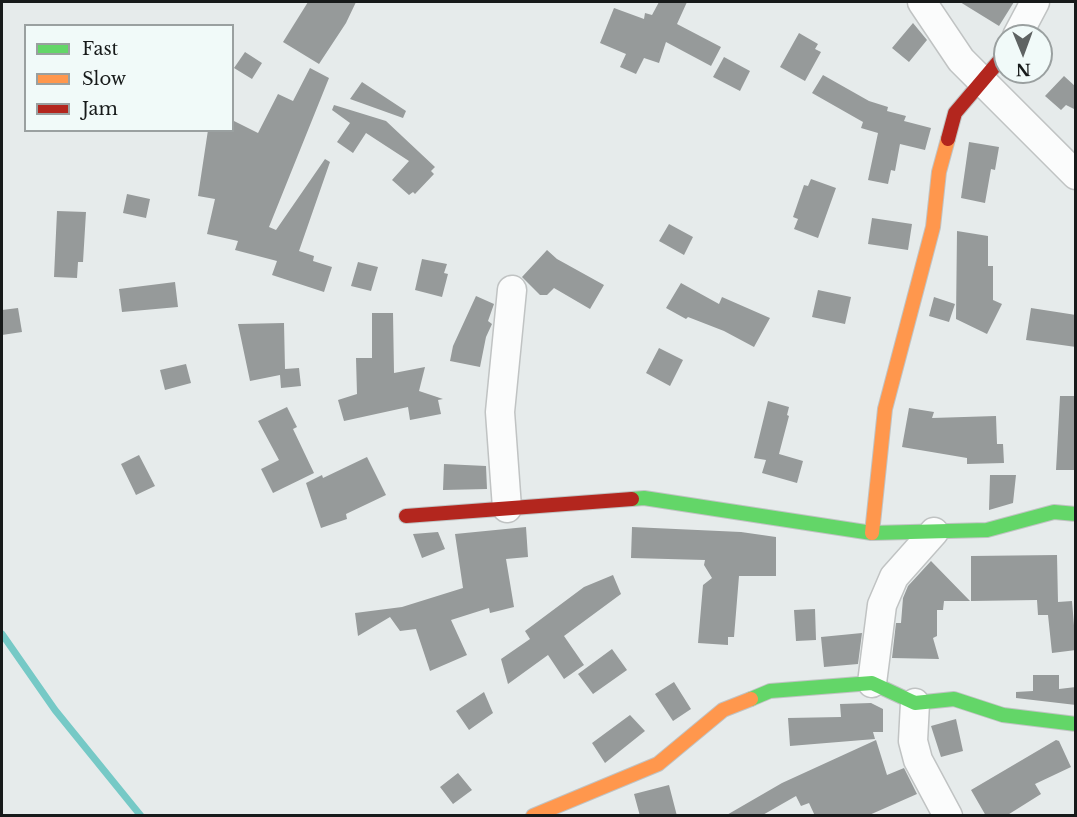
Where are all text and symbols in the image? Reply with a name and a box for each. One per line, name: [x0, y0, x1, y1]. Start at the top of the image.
legend: [24, 24, 234, 132]
north arrow: [993, 24, 1053, 84]
text: Fast: [82, 38, 118, 60]
text: N: [1016, 60, 1031, 80]
text: Slow: [82, 68, 126, 90]
text: Jam: [82, 98, 118, 120]

